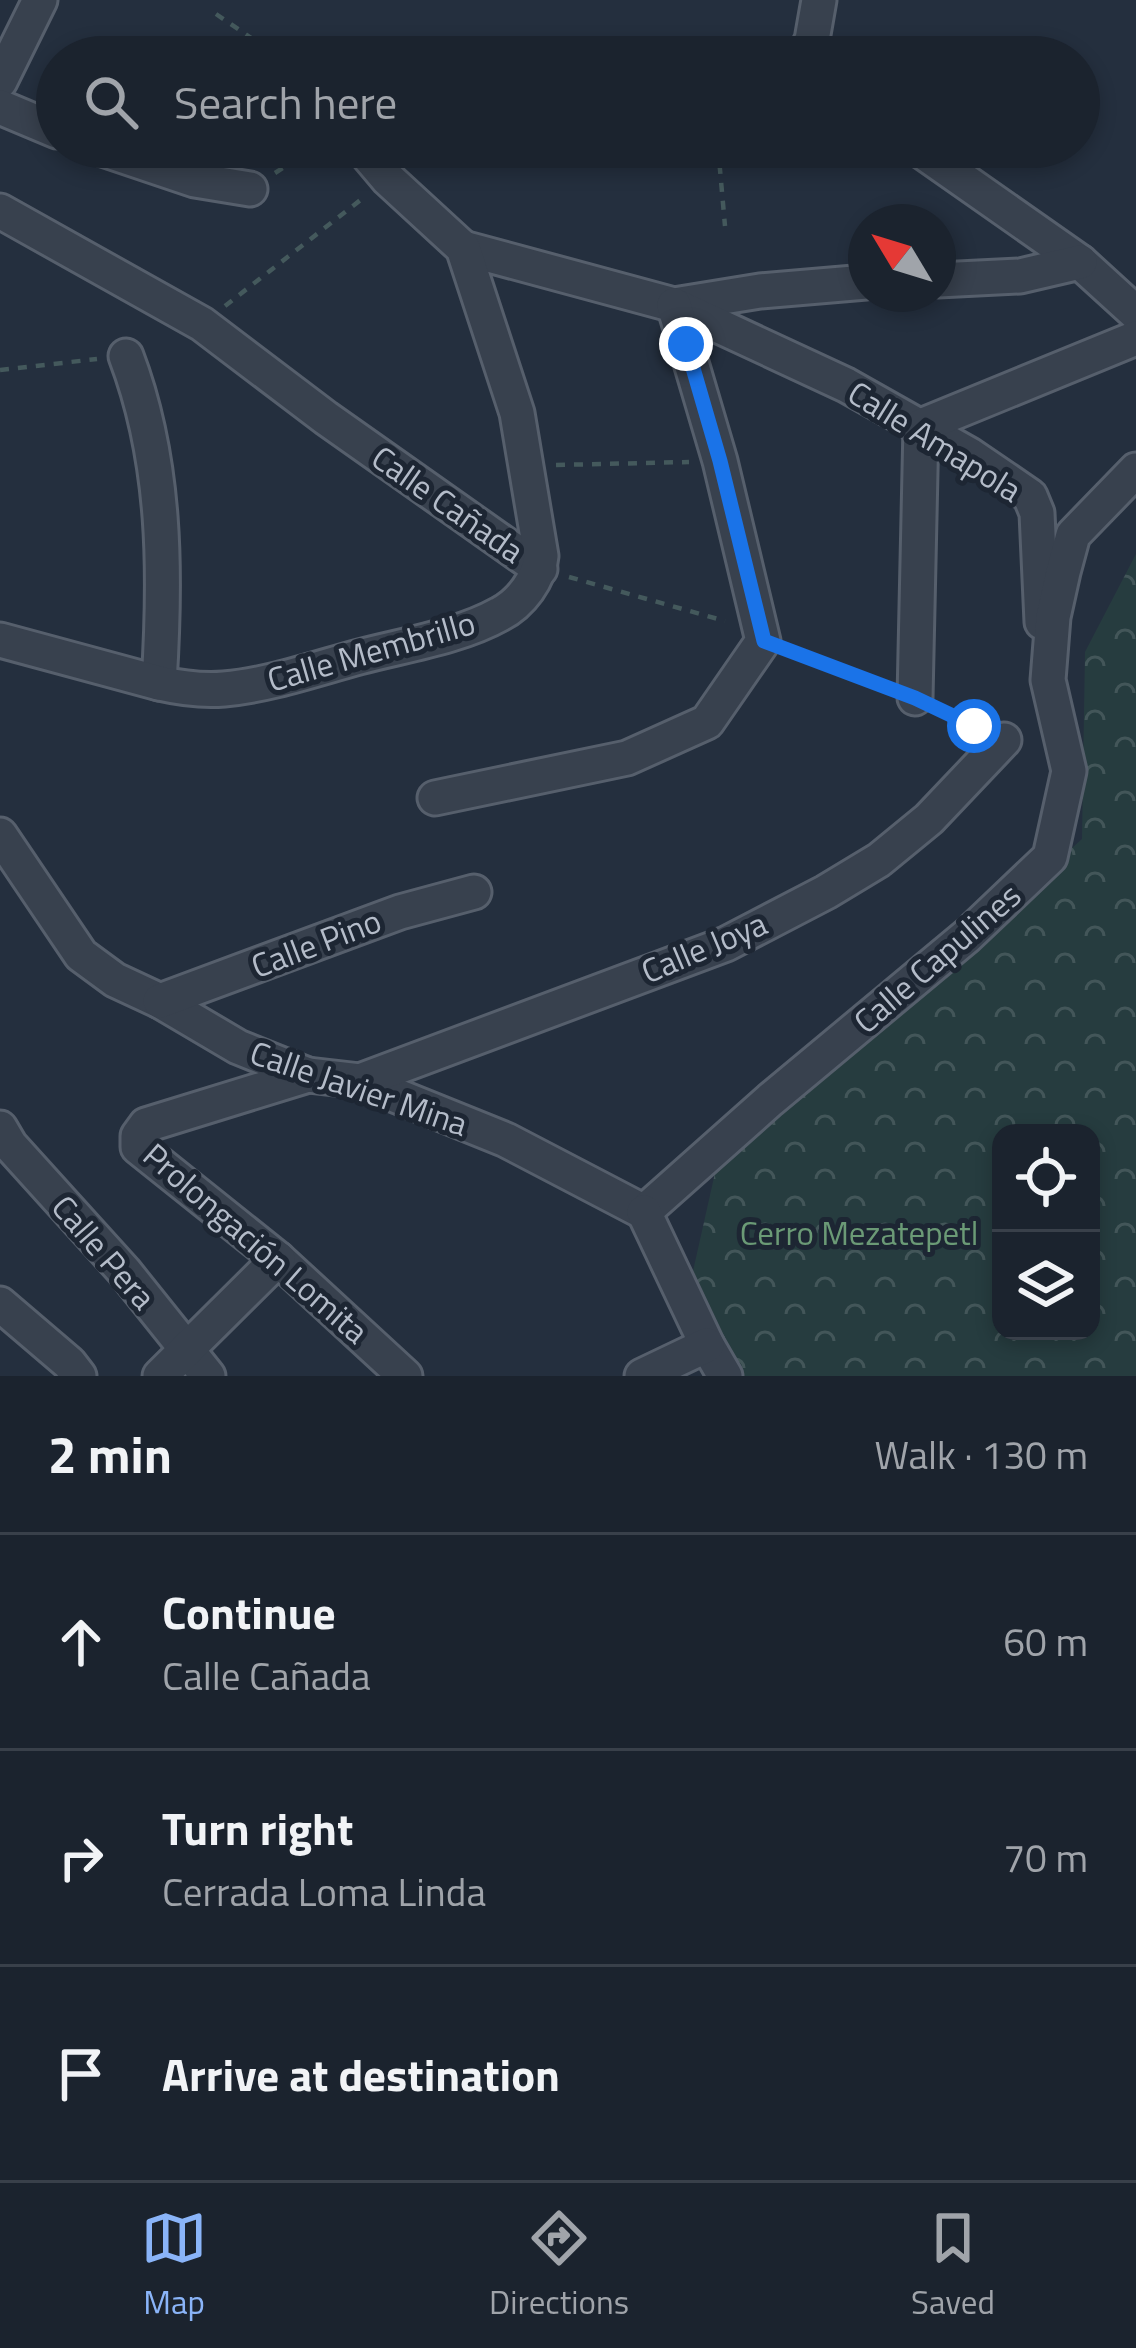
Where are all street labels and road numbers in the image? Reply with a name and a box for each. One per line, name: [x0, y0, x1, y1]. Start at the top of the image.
street label: Calle Amapola: [838, 368, 1032, 514]
street label: Calle Cañada: [361, 433, 535, 575]
street label: Calle Membrillo: [261, 597, 481, 705]
street label: Calle Capulines: [842, 871, 1032, 1045]
street label: Calle Pino: [244, 895, 388, 991]
street label: Calle Joya: [633, 898, 775, 996]
street label: Calle Javier Mina: [243, 1027, 475, 1149]
street label: Prolongación Lomita: [132, 1131, 380, 1355]
street label: Calle Pera: [40, 1184, 168, 1320]

